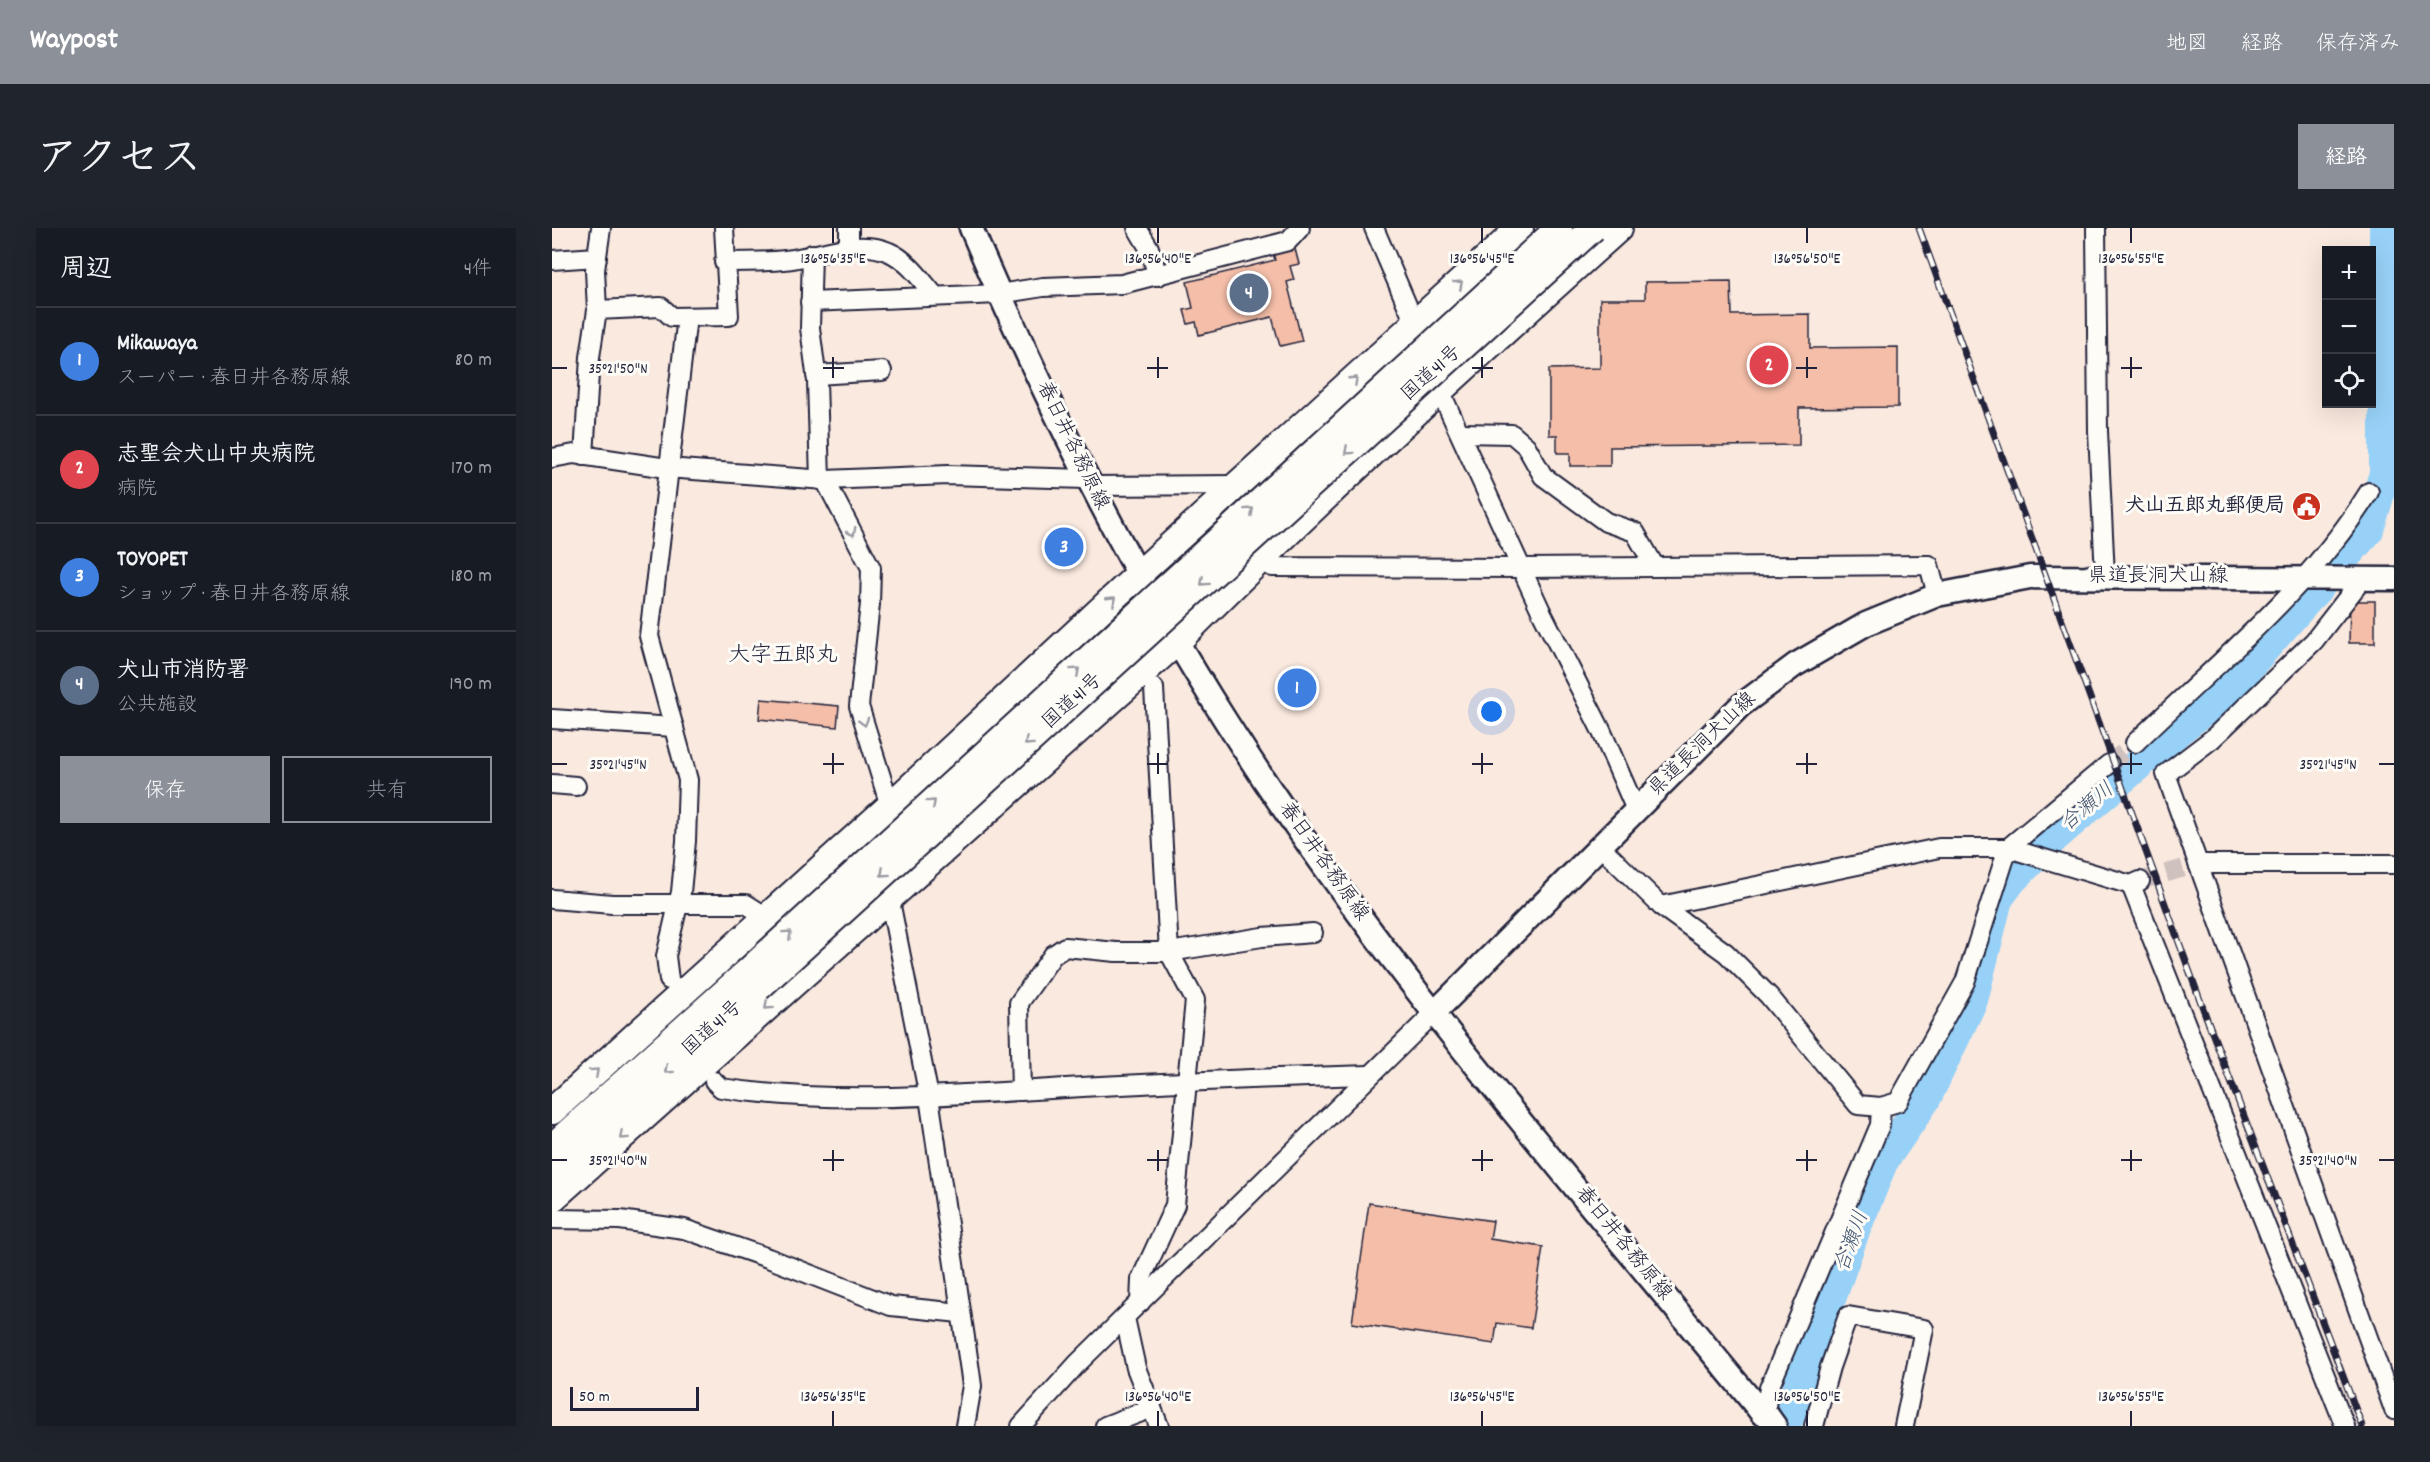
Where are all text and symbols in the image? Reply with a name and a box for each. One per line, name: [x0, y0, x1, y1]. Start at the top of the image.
text: Waypost: [30, 22, 118, 62]
text: 地図: [2166, 30, 2208, 60]
text: 経路: [2241, 30, 2283, 60]
text: 保存済み: [2316, 30, 2400, 60]
button: 経路: [2298, 124, 2394, 189]
text: アクセス: [36, 132, 201, 192]
map controls: [2322, 246, 2376, 408]
button: +: [2322, 246, 2376, 300]
text: 136°56'35"E: [800, 249, 866, 271]
text: 136°56'40"E: [1125, 249, 1191, 271]
text: 136°56'45"E: [1450, 249, 1515, 271]
text: 136°56'50"E: [1774, 249, 1841, 271]
text: 136°56'55"E: [2098, 249, 2164, 271]
text: 周辺: [60, 252, 112, 289]
text: 4件: [464, 256, 492, 284]
pin: 4: [1230, 270, 1268, 316]
one-way arrow: [1452, 280, 1462, 291]
button: −: [2322, 300, 2376, 354]
text: Mikawaya: [117, 329, 197, 360]
street label: 国道41号: [1396, 339, 1468, 409]
pin: 2: [1750, 342, 1788, 388]
text: 1: [77, 347, 82, 375]
text: 80 m: [455, 347, 492, 375]
button: locate: [2322, 354, 2376, 408]
text: 35°21'50"N: [588, 359, 648, 381]
text: スーパー · 春日井各務原線: [117, 365, 350, 393]
one-way arrow: [1347, 376, 1358, 387]
street label: 春日井各務原線: [1029, 377, 1115, 515]
text: 志聖会犬山中央病院: [117, 440, 315, 471]
one-way arrow: [1344, 444, 1355, 455]
text: 2: [75, 455, 84, 483]
text: 170 m: [451, 455, 492, 483]
text: 病院: [117, 476, 157, 504]
public building icon: 犬山五郎丸郵便局: [2290, 491, 2322, 523]
place label: 犬山五郎丸郵便局: [2125, 493, 2285, 521]
one-way arrow: [1244, 507, 1254, 518]
pin: 3: [1044, 524, 1084, 570]
one-way arrow: [845, 526, 856, 537]
text: TOYOPET: [117, 545, 188, 576]
text: 3: [75, 563, 84, 591]
text: 180 m: [450, 563, 492, 591]
street label: 県道長洞犬山線: [2088, 563, 2228, 591]
one-way arrow: [1200, 575, 1211, 586]
text: ショップ · 春日井各務原線: [117, 581, 350, 609]
one-way arrow: [1104, 597, 1115, 608]
district label: 大字五郎丸: [728, 641, 838, 672]
text: 犬山市消防署: [117, 656, 249, 687]
pin: 1: [1278, 666, 1316, 710]
street label: 国道41号: [1037, 667, 1109, 737]
one-way arrow: [1069, 667, 1079, 678]
text: 4: [75, 671, 84, 699]
text: 190 m: [449, 671, 492, 699]
street label: 県道長洞犬山線: [1643, 686, 1763, 804]
text: 公共施設: [117, 692, 197, 720]
your location: [1477, 697, 1506, 726]
one-way arrow: [857, 716, 869, 726]
one-way arrow: [1025, 735, 1035, 746]
text: 35°21'45"N: [589, 755, 647, 777]
text: 35°21'45"N: [2299, 755, 2357, 777]
button: 保存: [60, 756, 270, 823]
button: 共有: [282, 756, 492, 823]
water label: 合瀬川: [2054, 776, 2122, 840]
street label: 春日井各務原線: [1271, 797, 1375, 927]
one-way arrow: [925, 799, 936, 810]
one-way arrow: [881, 866, 891, 877]
one-way arrow: [781, 931, 792, 942]
street label: 国道41号: [677, 994, 749, 1064]
one-way arrow: [764, 999, 775, 1010]
one-way arrow: [664, 1063, 674, 1074]
one-way arrow: [589, 1068, 599, 1079]
one-way arrow: [619, 1129, 630, 1140]
text: 35°21'40"N: [589, 1151, 647, 1173]
text: 35°21'40"N: [2299, 1151, 2357, 1173]
street label: 春日井各務原線: [1568, 1181, 1678, 1307]
water label: 合瀬川: [1828, 1207, 1878, 1277]
scale bar: [570, 1384, 699, 1412]
text: 50 m: [579, 1386, 610, 1409]
text: 136°56'35"E: [800, 1387, 866, 1409]
text: 136°56'40"E: [1125, 1387, 1191, 1409]
text: 136°56'45"E: [1450, 1387, 1515, 1409]
text: 136°56'50"E: [1774, 1387, 1841, 1409]
text: 136°56'55"E: [2098, 1387, 2164, 1409]

